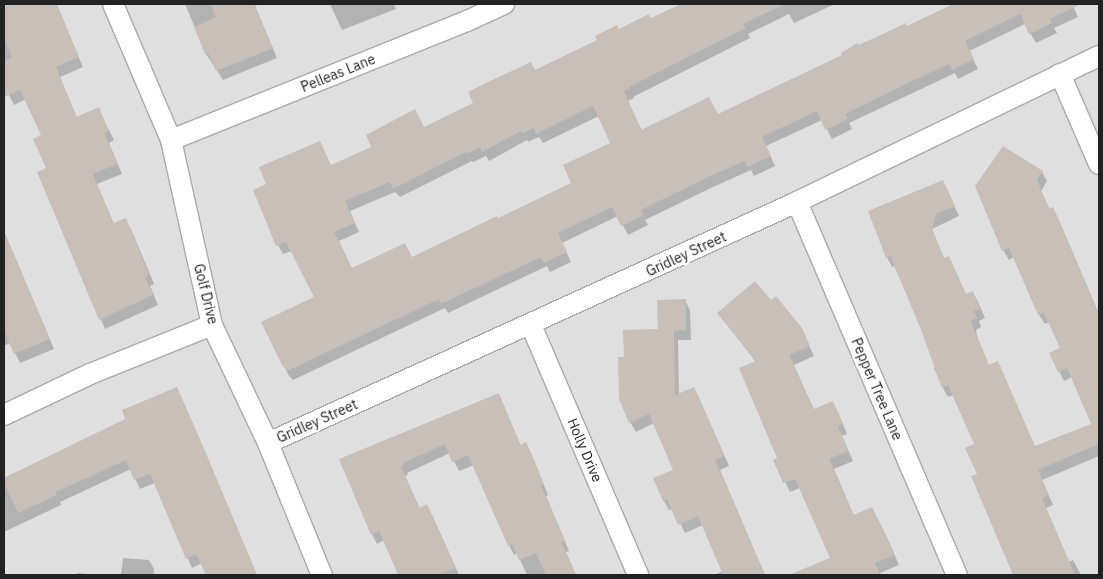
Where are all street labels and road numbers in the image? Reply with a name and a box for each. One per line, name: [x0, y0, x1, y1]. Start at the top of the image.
street label: Pelleas Lane: [298, 50, 378, 96]
street label: Gridley Street: [643, 228, 729, 280]
street label: Golf Drive: [190, 262, 222, 326]
street label: Pepper Tree Lane: [848, 335, 906, 443]
street label: Gridley Street: [274, 396, 360, 446]
street label: Holly Drive: [564, 415, 606, 485]

